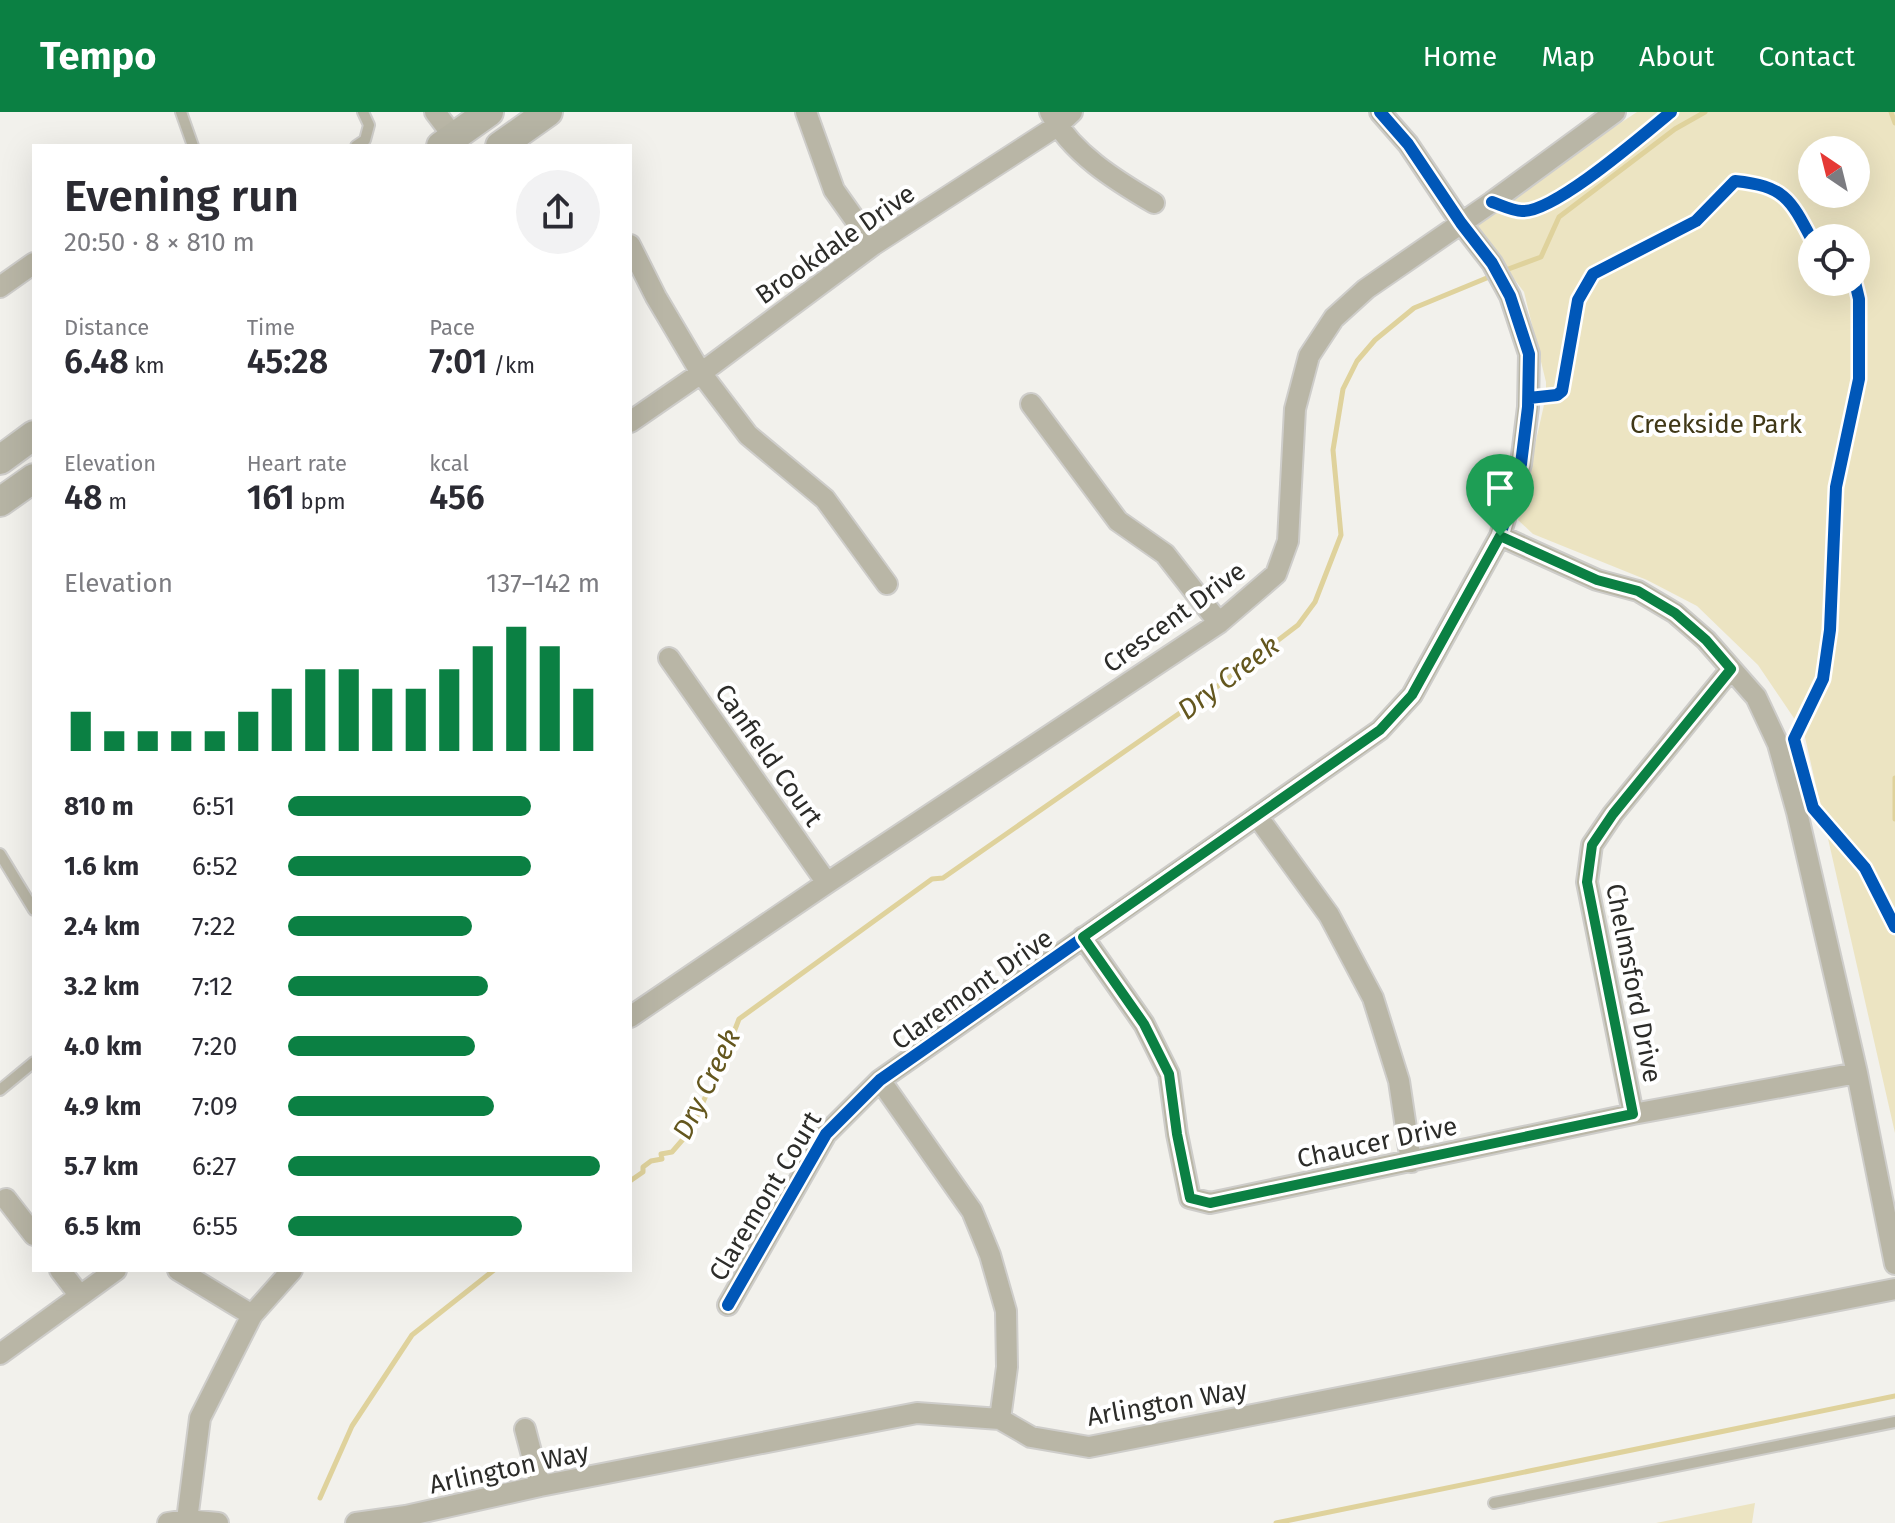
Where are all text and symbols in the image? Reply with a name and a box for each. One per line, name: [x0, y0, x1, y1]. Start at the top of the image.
text: Tempo: [40, 33, 156, 79]
text: Home: [1423, 40, 1497, 73]
text: Map: [1541, 40, 1595, 73]
text: About: [1639, 40, 1714, 73]
text: Contact: [1758, 40, 1855, 73]
north arrow: [1798, 136, 1870, 208]
map controls: [1798, 136, 1870, 296]
text: Evening run: [64, 170, 299, 223]
button: share: [516, 170, 600, 254]
street label: Brookdale Drive: [750, 178, 921, 311]
button: locate: [1798, 224, 1870, 296]
text: 20:50 · 8 × 810 m: [64, 227, 255, 258]
text: Distance: [64, 314, 149, 341]
text: Time: [247, 314, 295, 341]
text: Pace: [429, 314, 475, 341]
text: 6.48: [64, 341, 129, 382]
text: 45:28: [247, 341, 328, 382]
text: 7:01: [429, 341, 488, 382]
text: km: [129, 352, 165, 379]
text: /km: [488, 352, 535, 379]
park label: Creekside Park: [1630, 409, 1803, 440]
text: Elevation: [64, 450, 156, 477]
text: Heart rate: [247, 450, 347, 477]
text: kcal: [429, 450, 469, 477]
pin: [1466, 454, 1534, 536]
icon: arrive: [1478, 466, 1522, 510]
text: 48: [64, 477, 102, 518]
text: 161: [247, 477, 295, 518]
text: 456: [429, 477, 485, 518]
text: m: [102, 488, 127, 515]
text: bpm: [295, 488, 346, 515]
street label: Crescent Drive: [1097, 555, 1251, 679]
text: Elevation: [64, 568, 173, 599]
text: 137–142 m: [486, 568, 600, 599]
water label: Dry Creek: [1171, 629, 1286, 726]
street label: Canfield Court: [708, 678, 829, 833]
text: 810 m: [64, 791, 134, 822]
text: 6:51: [192, 791, 235, 822]
text: 1.6 km: [64, 851, 139, 882]
text: 6:52: [192, 851, 238, 882]
street label: Chelmsford Drive: [1599, 881, 1668, 1085]
text: 2.4 km: [64, 911, 140, 942]
text: 7:22: [192, 911, 236, 942]
street label: Claremont Drive: [886, 922, 1059, 1056]
text: 3.2 km: [64, 971, 140, 1002]
text: 7:12: [192, 971, 233, 1002]
water label: Dry Creek: [666, 1024, 747, 1145]
text: 4.0 km: [64, 1031, 142, 1062]
text: 7:20: [192, 1031, 237, 1062]
text: 4.9 km: [64, 1091, 141, 1122]
text: 7:09: [192, 1091, 238, 1122]
street label: Claremont Court: [703, 1105, 829, 1287]
street label: Chaucer Drive: [1294, 1110, 1460, 1175]
text: 5.7 km: [64, 1151, 139, 1182]
text: 6:27: [192, 1151, 236, 1182]
text: 6.5 km: [64, 1211, 142, 1242]
text: 6:55: [192, 1211, 238, 1242]
street label: Arlington Way: [1085, 1374, 1250, 1433]
street label: Arlington Way: [427, 1436, 592, 1501]

